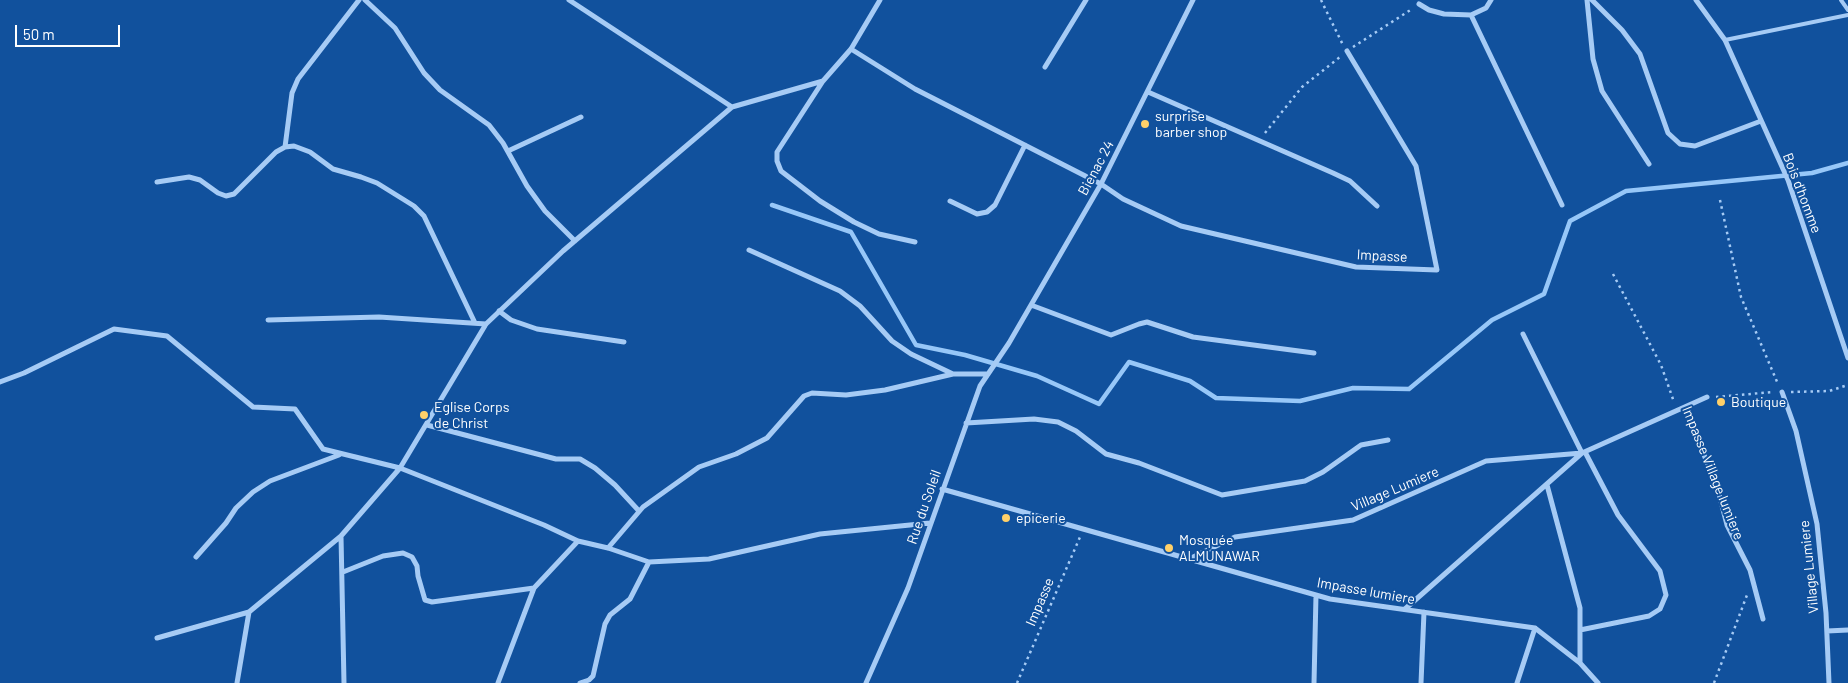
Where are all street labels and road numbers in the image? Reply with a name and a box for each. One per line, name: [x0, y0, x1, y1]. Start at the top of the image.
street label: Bienac 24: [1075, 138, 1117, 198]
street label: Bois d'homme: [1779, 150, 1825, 236]
street label: Impasse: [1356, 246, 1408, 266]
street label: Impasse Village lumiere: [1679, 404, 1747, 542]
street label: Village Lumiere: [1349, 463, 1441, 515]
street label: Rue du Soleil: [903, 468, 945, 546]
street label: Village Lumiere: [1796, 520, 1822, 614]
street label: Impasse lumiere: [1316, 574, 1416, 608]
street label: Impasse: [1022, 575, 1058, 629]

